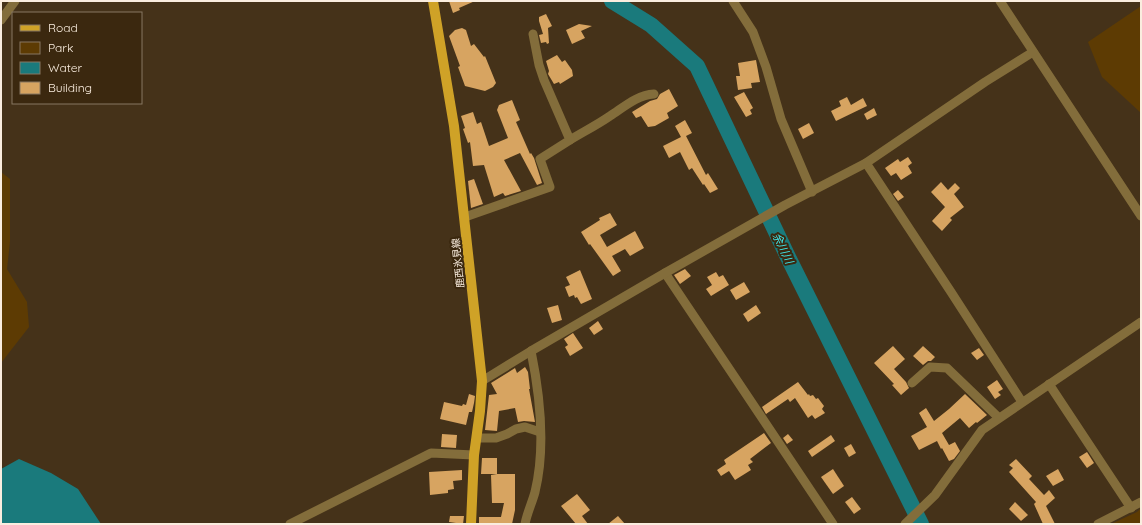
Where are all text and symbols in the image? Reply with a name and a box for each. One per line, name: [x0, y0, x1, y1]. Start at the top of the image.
legend: [12, 12, 142, 104]
text: Road: [48, 20, 78, 35]
text: Park: [48, 40, 73, 55]
text: Water: [48, 60, 83, 75]
text: Building: [48, 80, 92, 95]
water label: 余川川: [769, 230, 797, 267]
street label: 鹿西氷見線: [449, 237, 467, 289]

